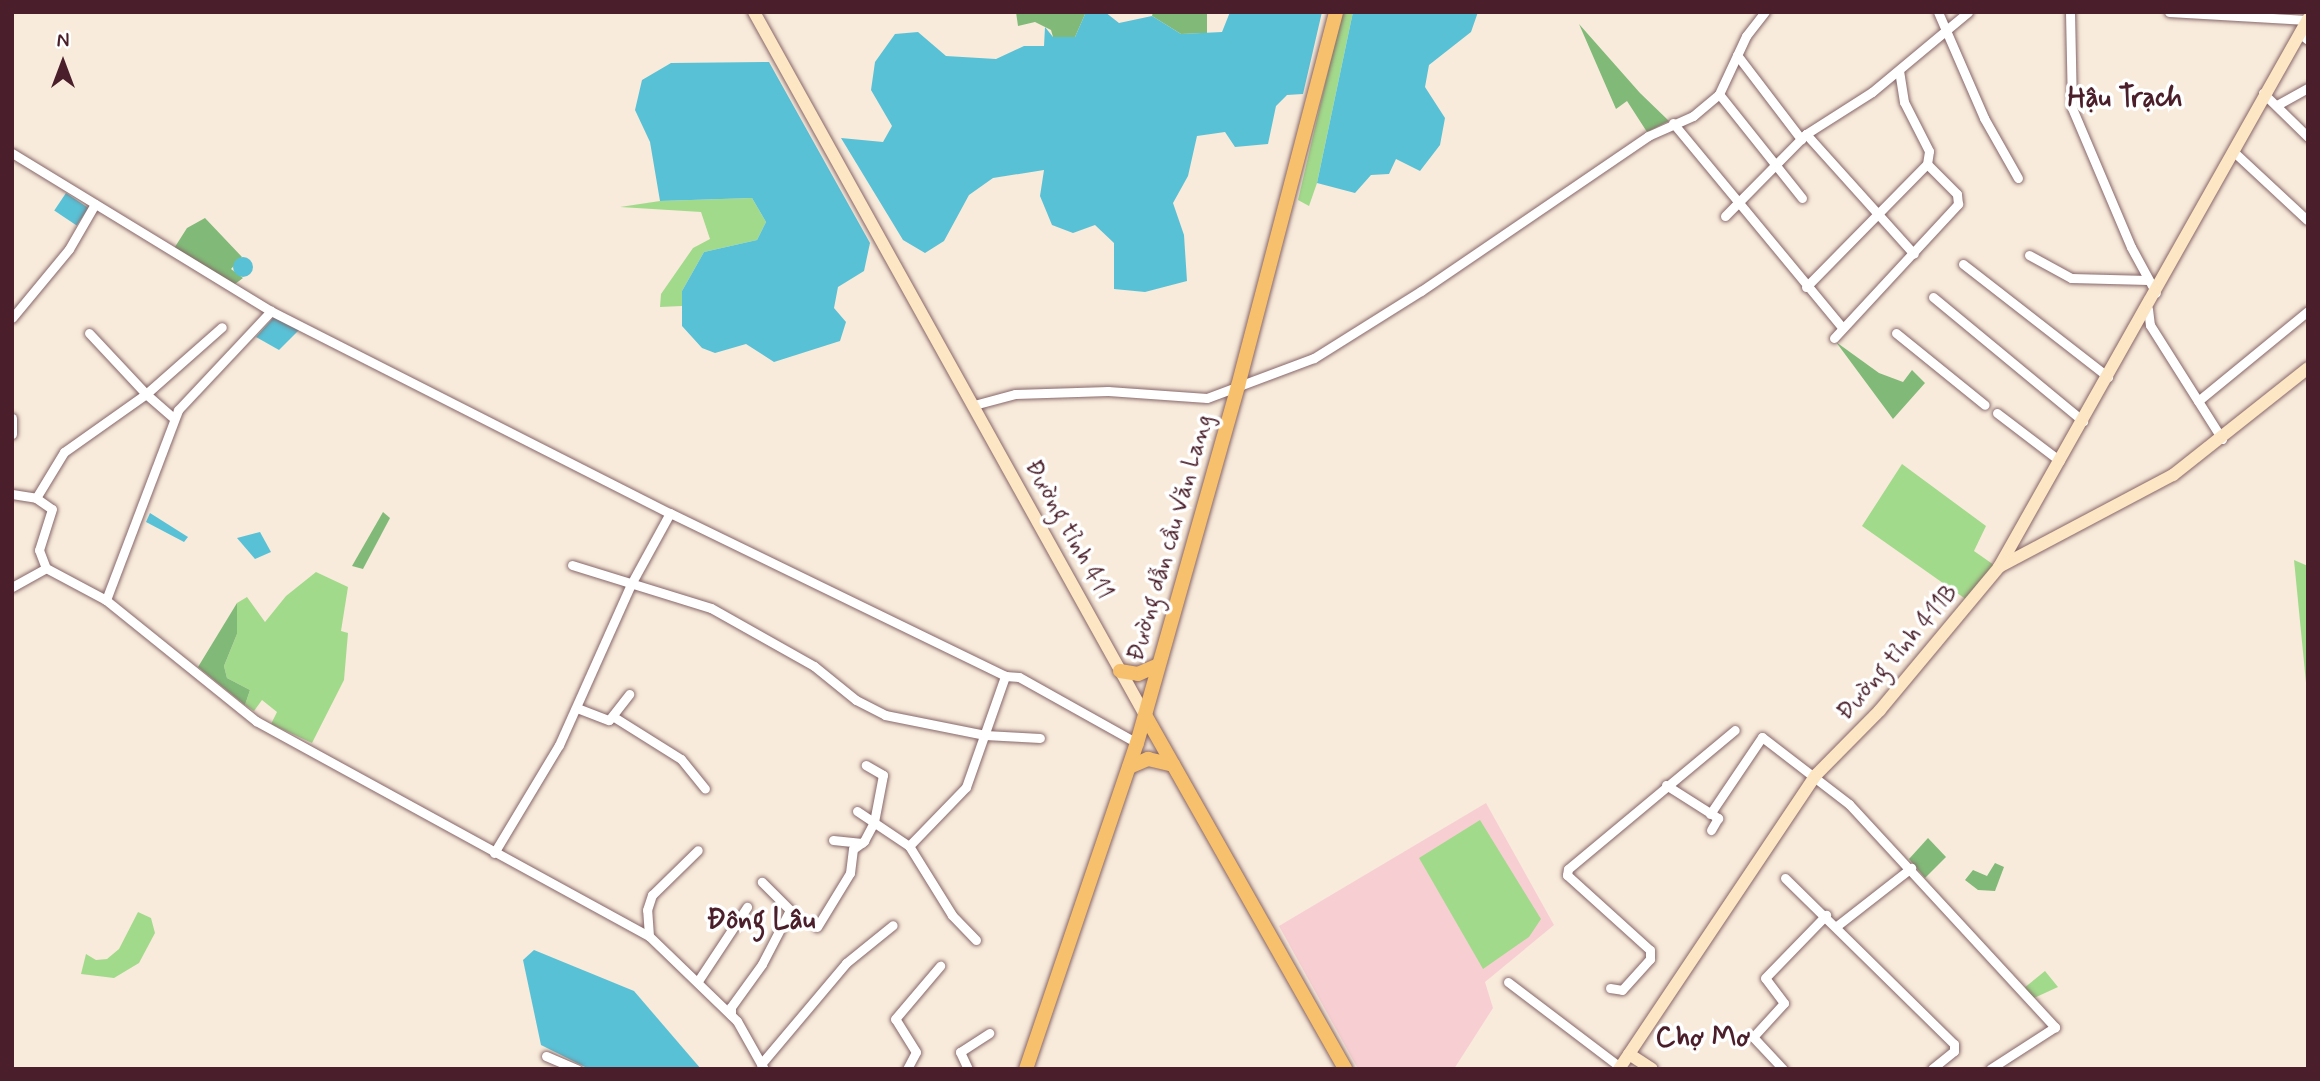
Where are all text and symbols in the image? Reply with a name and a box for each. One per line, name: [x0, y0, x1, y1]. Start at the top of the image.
north arrow: [28, 28, 98, 98]
text: N: [57, 29, 69, 54]
district label: Hậu Trạch: [2067, 82, 2183, 116]
street label: Đường dẫn cầu Văn Lang: [1123, 414, 1219, 662]
street label: Đường tỉnh 411: [1017, 454, 1119, 606]
street label: Đường tỉnh 411B: [1830, 578, 1966, 728]
district label: Đông Lâu: [706, 904, 816, 938]
district label: Chợ Mơ: [1655, 1022, 1751, 1056]

